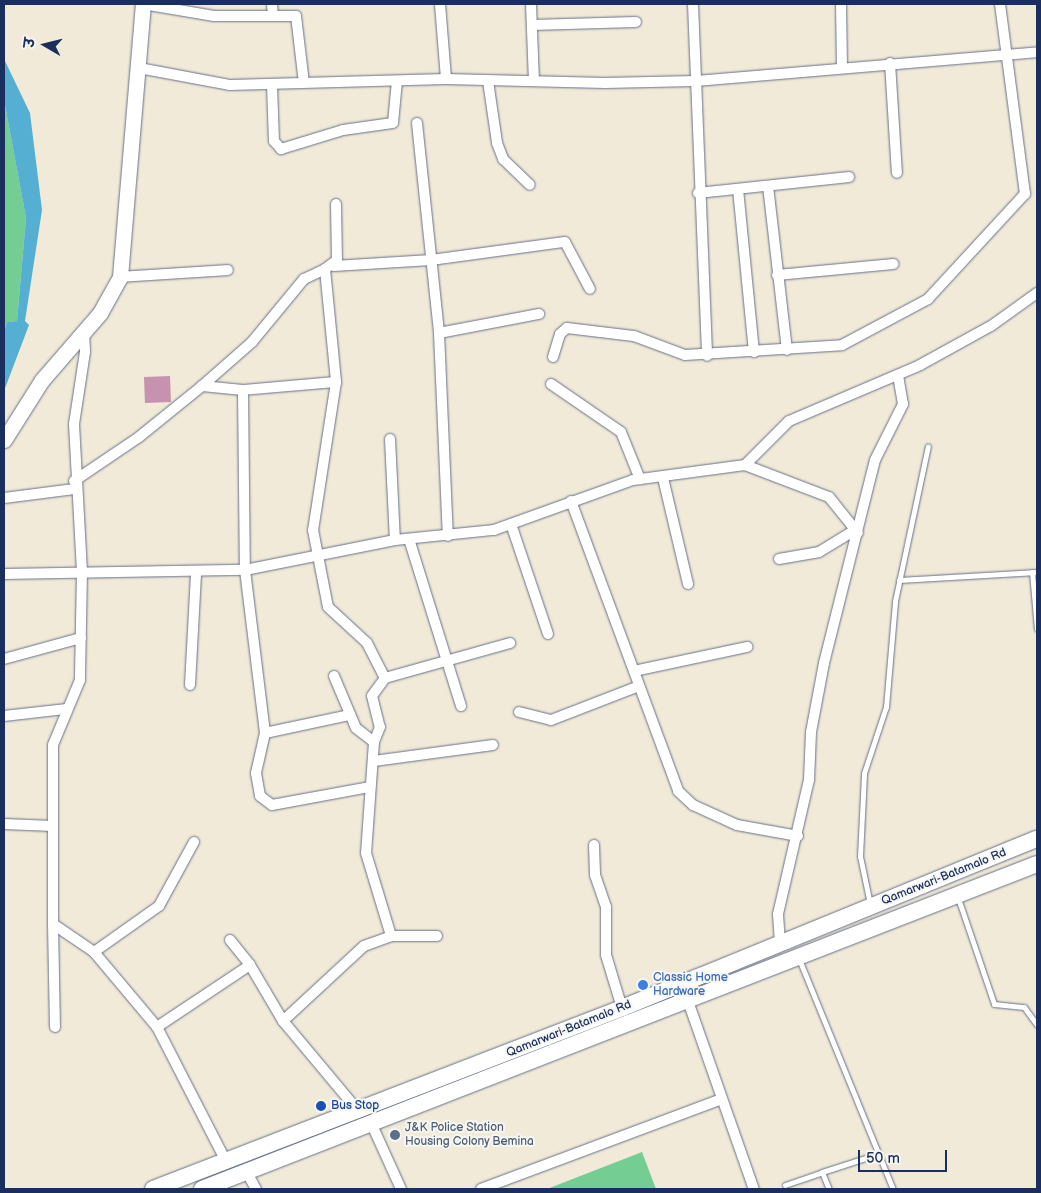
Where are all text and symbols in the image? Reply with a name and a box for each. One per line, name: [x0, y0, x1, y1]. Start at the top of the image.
north arrow: [20, 20, 70, 70]
text: उ: [21, 37, 39, 49]
street label: Qamarwari-Batamalo Rd: [879, 845, 1009, 909]
place label: Classic Home Hardware: [653, 971, 728, 999]
marker: Classic Home Hardware: [637, 979, 649, 991]
street label: Qamarwari-Batamalo Rd: [504, 997, 634, 1061]
place label: Bus Stop: [331, 1099, 379, 1113]
marker: Bus Stop: [315, 1100, 327, 1112]
place label: J&K Police Station Housing Colony Bemina: [405, 1121, 535, 1149]
marker: J&K Police Station Housing Colony Bemina: [389, 1129, 401, 1141]
scale bar: [861, 1140, 950, 1172]
text: 50 m: [866, 1149, 900, 1168]

